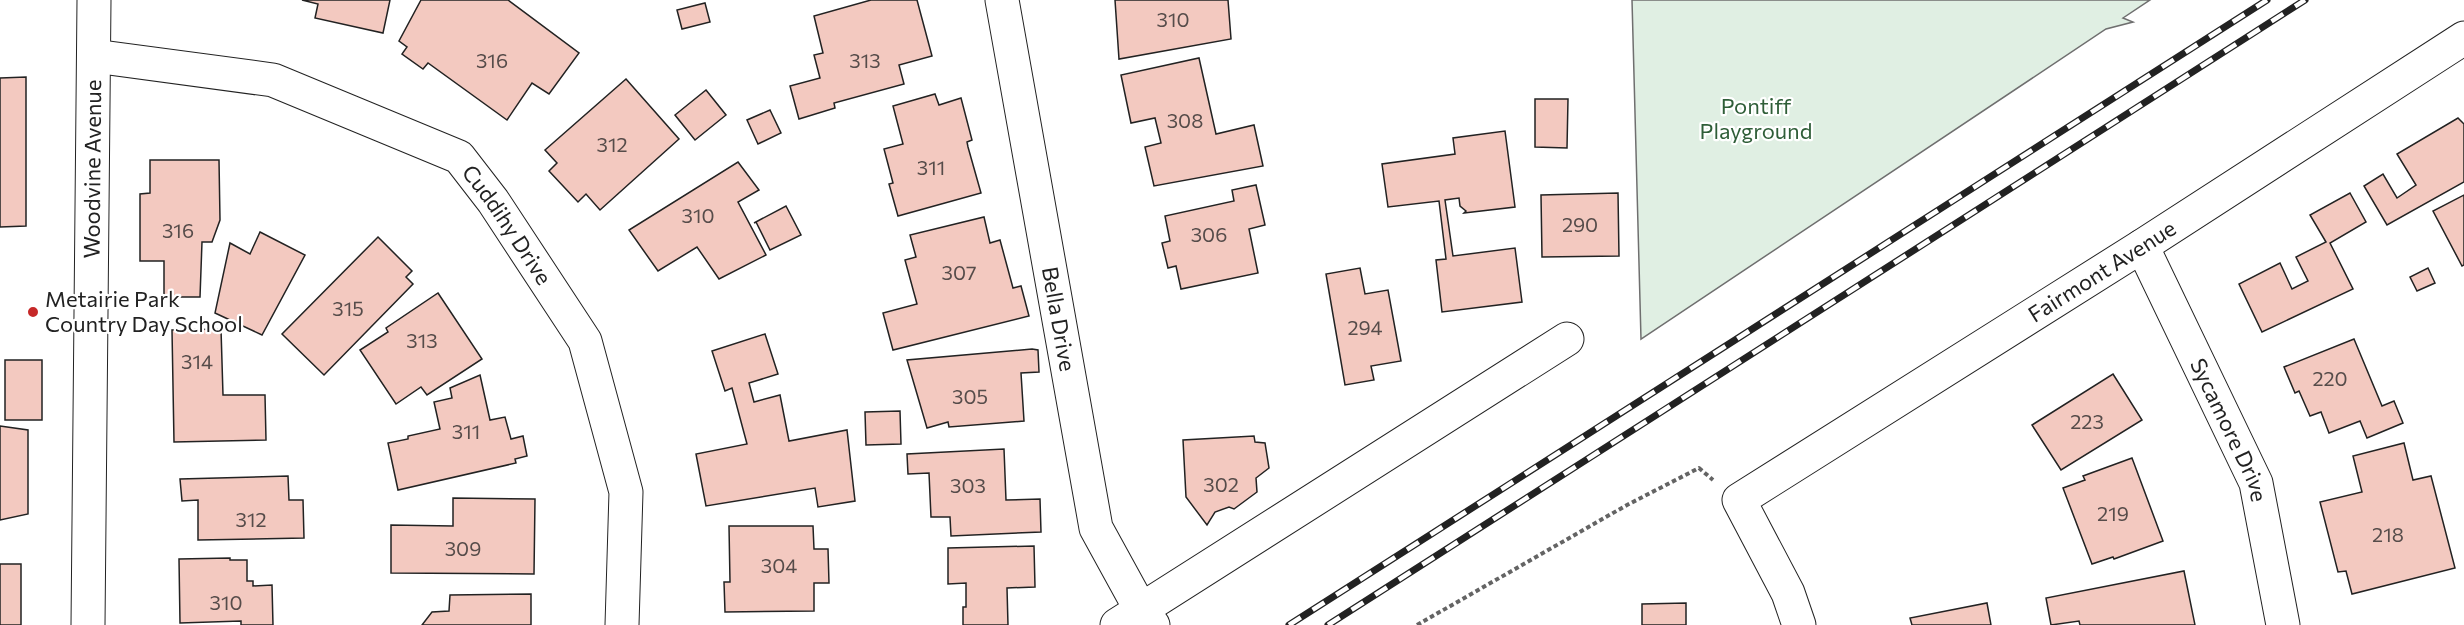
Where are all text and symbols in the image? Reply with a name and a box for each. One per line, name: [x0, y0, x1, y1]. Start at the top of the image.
house number: 310: [1156, 7, 1190, 31]
house number: 316: [476, 48, 508, 72]
house number: 313: [849, 48, 881, 72]
street label: Woodvine Avenue: [78, 80, 106, 258]
park label: Pontiff Playground: [1700, 92, 1812, 144]
house number: 308: [1167, 108, 1203, 132]
house number: 312: [596, 132, 628, 156]
house number: 311: [917, 155, 945, 179]
street label: Cuddihy Drive: [457, 159, 558, 289]
house number: 310: [681, 203, 715, 227]
house number: 290: [1562, 212, 1598, 236]
street label: Fairmont Avenue: [2023, 214, 2181, 327]
house number: 316: [162, 218, 194, 242]
house number: 306: [1191, 222, 1227, 246]
house number: 307: [942, 260, 976, 284]
street label: Bella Drive: [1037, 264, 1082, 373]
place label: Metairie Park Country Day School: [45, 285, 243, 337]
house number: 315: [332, 296, 364, 320]
marker: Metairie Park Country Day School: [26, 305, 40, 319]
house number: 294: [1347, 315, 1383, 339]
house number: 313: [406, 328, 438, 352]
house number: 314: [181, 349, 213, 373]
street label: Sycamore Drive: [2185, 354, 2273, 504]
house number: 220: [2312, 366, 2348, 390]
house number: 305: [952, 384, 988, 408]
house number: 223: [2070, 409, 2104, 433]
house number: 311: [452, 419, 480, 443]
house number: 302: [1203, 472, 1239, 496]
house number: 303: [950, 473, 986, 497]
house number: 219: [2097, 501, 2129, 525]
house number: 312: [235, 507, 267, 531]
house number: 218: [2372, 522, 2404, 546]
house number: 309: [445, 536, 481, 560]
house number: 304: [761, 553, 797, 577]
house number: 310: [209, 590, 243, 614]

